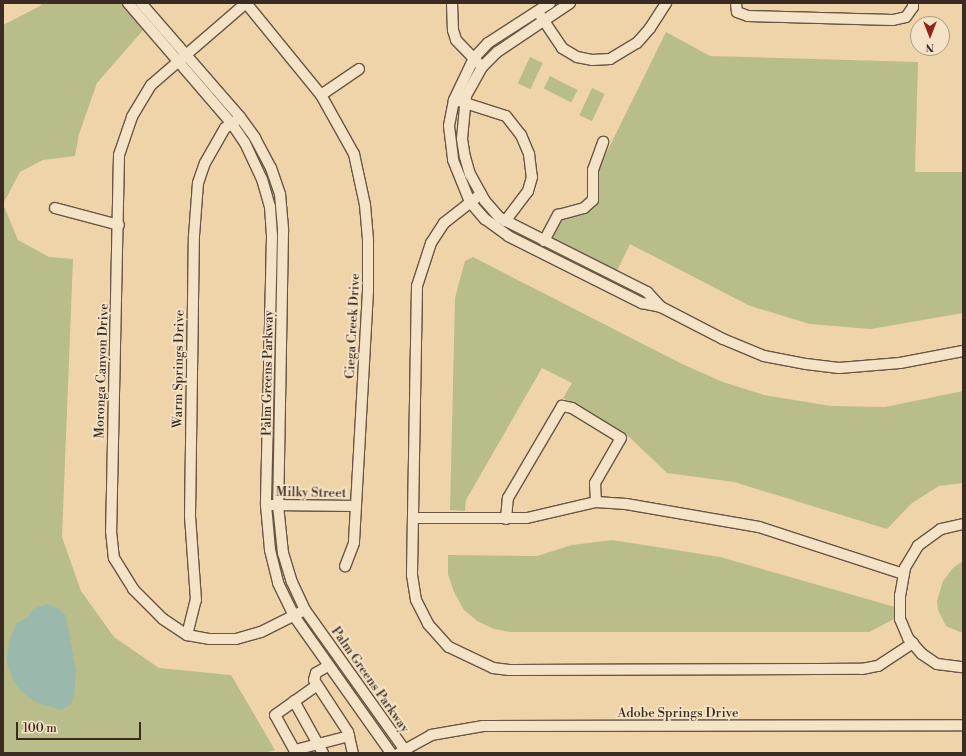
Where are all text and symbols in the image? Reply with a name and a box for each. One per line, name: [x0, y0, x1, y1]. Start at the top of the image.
north arrow: [910, 16, 950, 56]
text: N: [926, 40, 934, 54]
street label: Ciega Creek Drive: [342, 273, 364, 379]
street label: Moronga Canyon Drive: [92, 303, 112, 439]
street label: Warm Springs Drive: [170, 310, 188, 428]
street label: Palm Greens Parkway: [259, 310, 277, 436]
street label: Milky Street: [276, 485, 346, 501]
street label: Palm Greens Parkway: [328, 624, 412, 736]
street label: Adobe Springs Drive: [617, 705, 739, 721]
scale bar: [18, 714, 143, 740]
text: 100 m: [23, 721, 57, 736]

